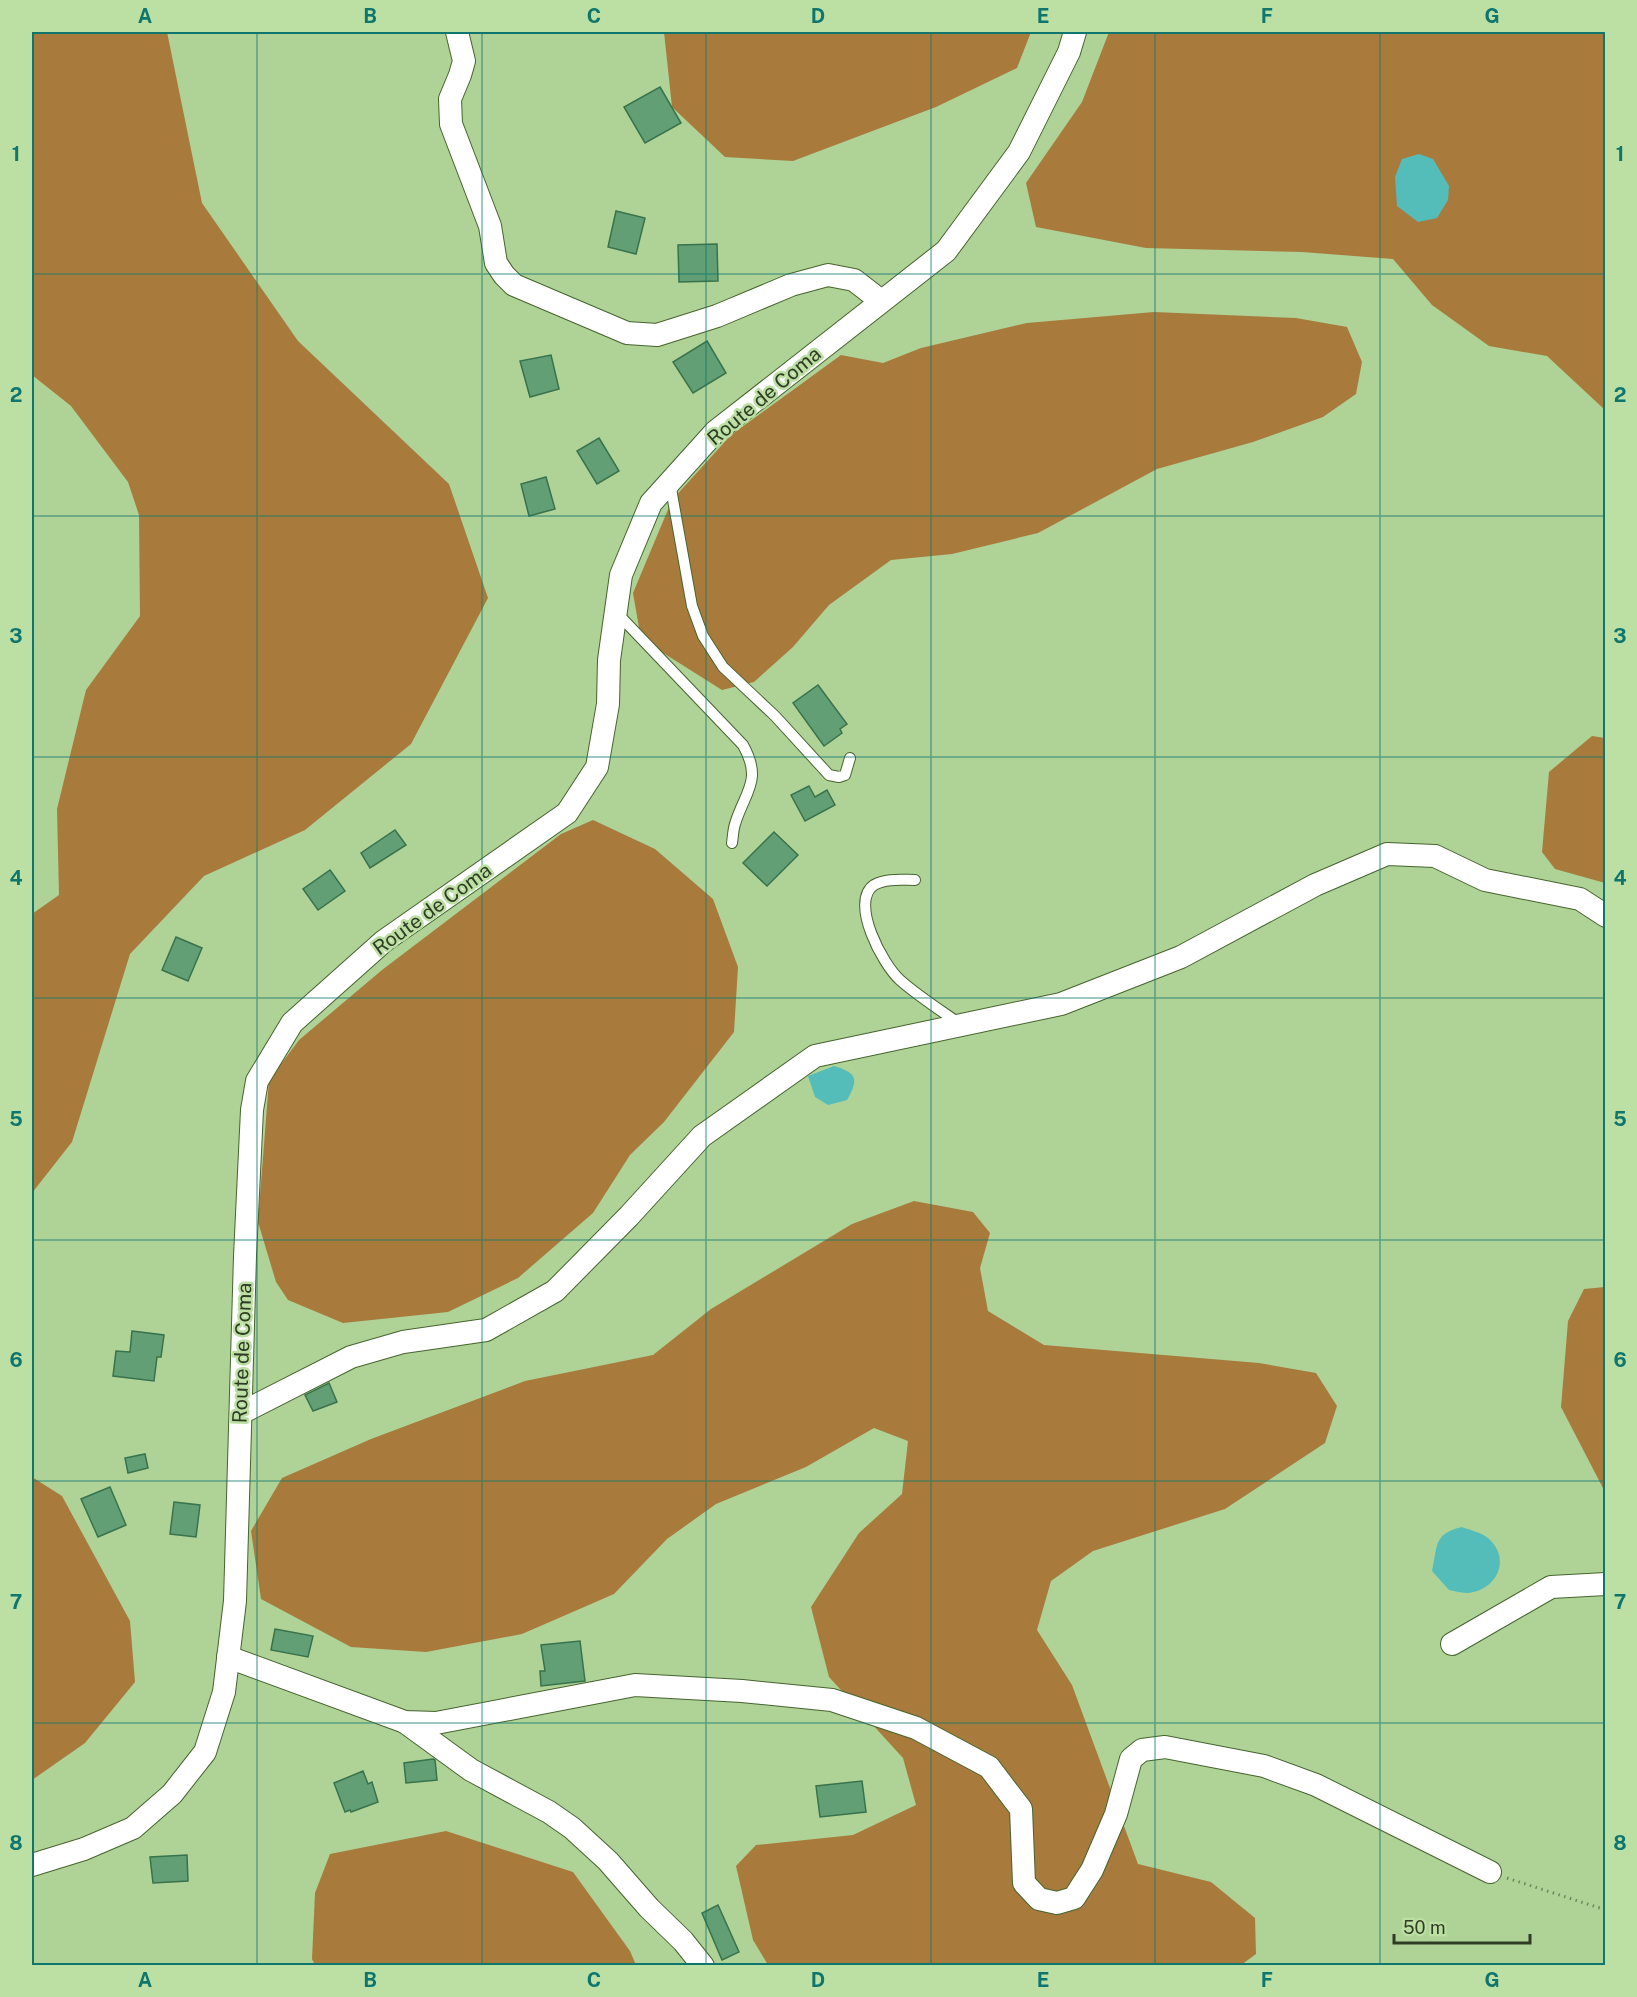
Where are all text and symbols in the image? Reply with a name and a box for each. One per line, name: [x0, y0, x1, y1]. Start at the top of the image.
text: A: [138, 4, 152, 28]
text: B: [363, 4, 377, 28]
text: C: [587, 4, 601, 28]
text: D: [811, 4, 825, 28]
text: E: [1037, 4, 1049, 28]
text: F: [1261, 4, 1273, 28]
text: G: [1484, 4, 1500, 28]
text: 1: [12, 142, 20, 166]
text: 1: [1616, 142, 1624, 166]
street label: Route de Coma: [702, 342, 826, 450]
text: 2: [10, 383, 22, 407]
text: 2: [1614, 383, 1626, 407]
text: 3: [9, 624, 23, 648]
text: 3: [1613, 624, 1627, 648]
street label: Route de Coma: [368, 858, 496, 960]
text: 4: [9, 866, 23, 890]
text: 4: [1613, 866, 1627, 890]
text: 5: [9, 1107, 23, 1131]
text: 5: [1613, 1107, 1627, 1131]
street label: Route de Coma: [228, 1282, 256, 1424]
text: 6: [9, 1348, 23, 1372]
text: 6: [1613, 1348, 1627, 1372]
text: 7: [10, 1590, 22, 1614]
text: 7: [1614, 1590, 1626, 1614]
text: 8: [9, 1831, 23, 1855]
text: 8: [1613, 1831, 1627, 1855]
scale bar: [1394, 1907, 1530, 1945]
text: 50 m: [1403, 1917, 1446, 1938]
text: A: [138, 1968, 152, 1992]
text: B: [363, 1968, 377, 1992]
text: C: [587, 1968, 601, 1992]
text: D: [811, 1968, 825, 1992]
text: E: [1037, 1968, 1049, 1992]
text: F: [1261, 1968, 1273, 1992]
text: G: [1484, 1968, 1500, 1992]

